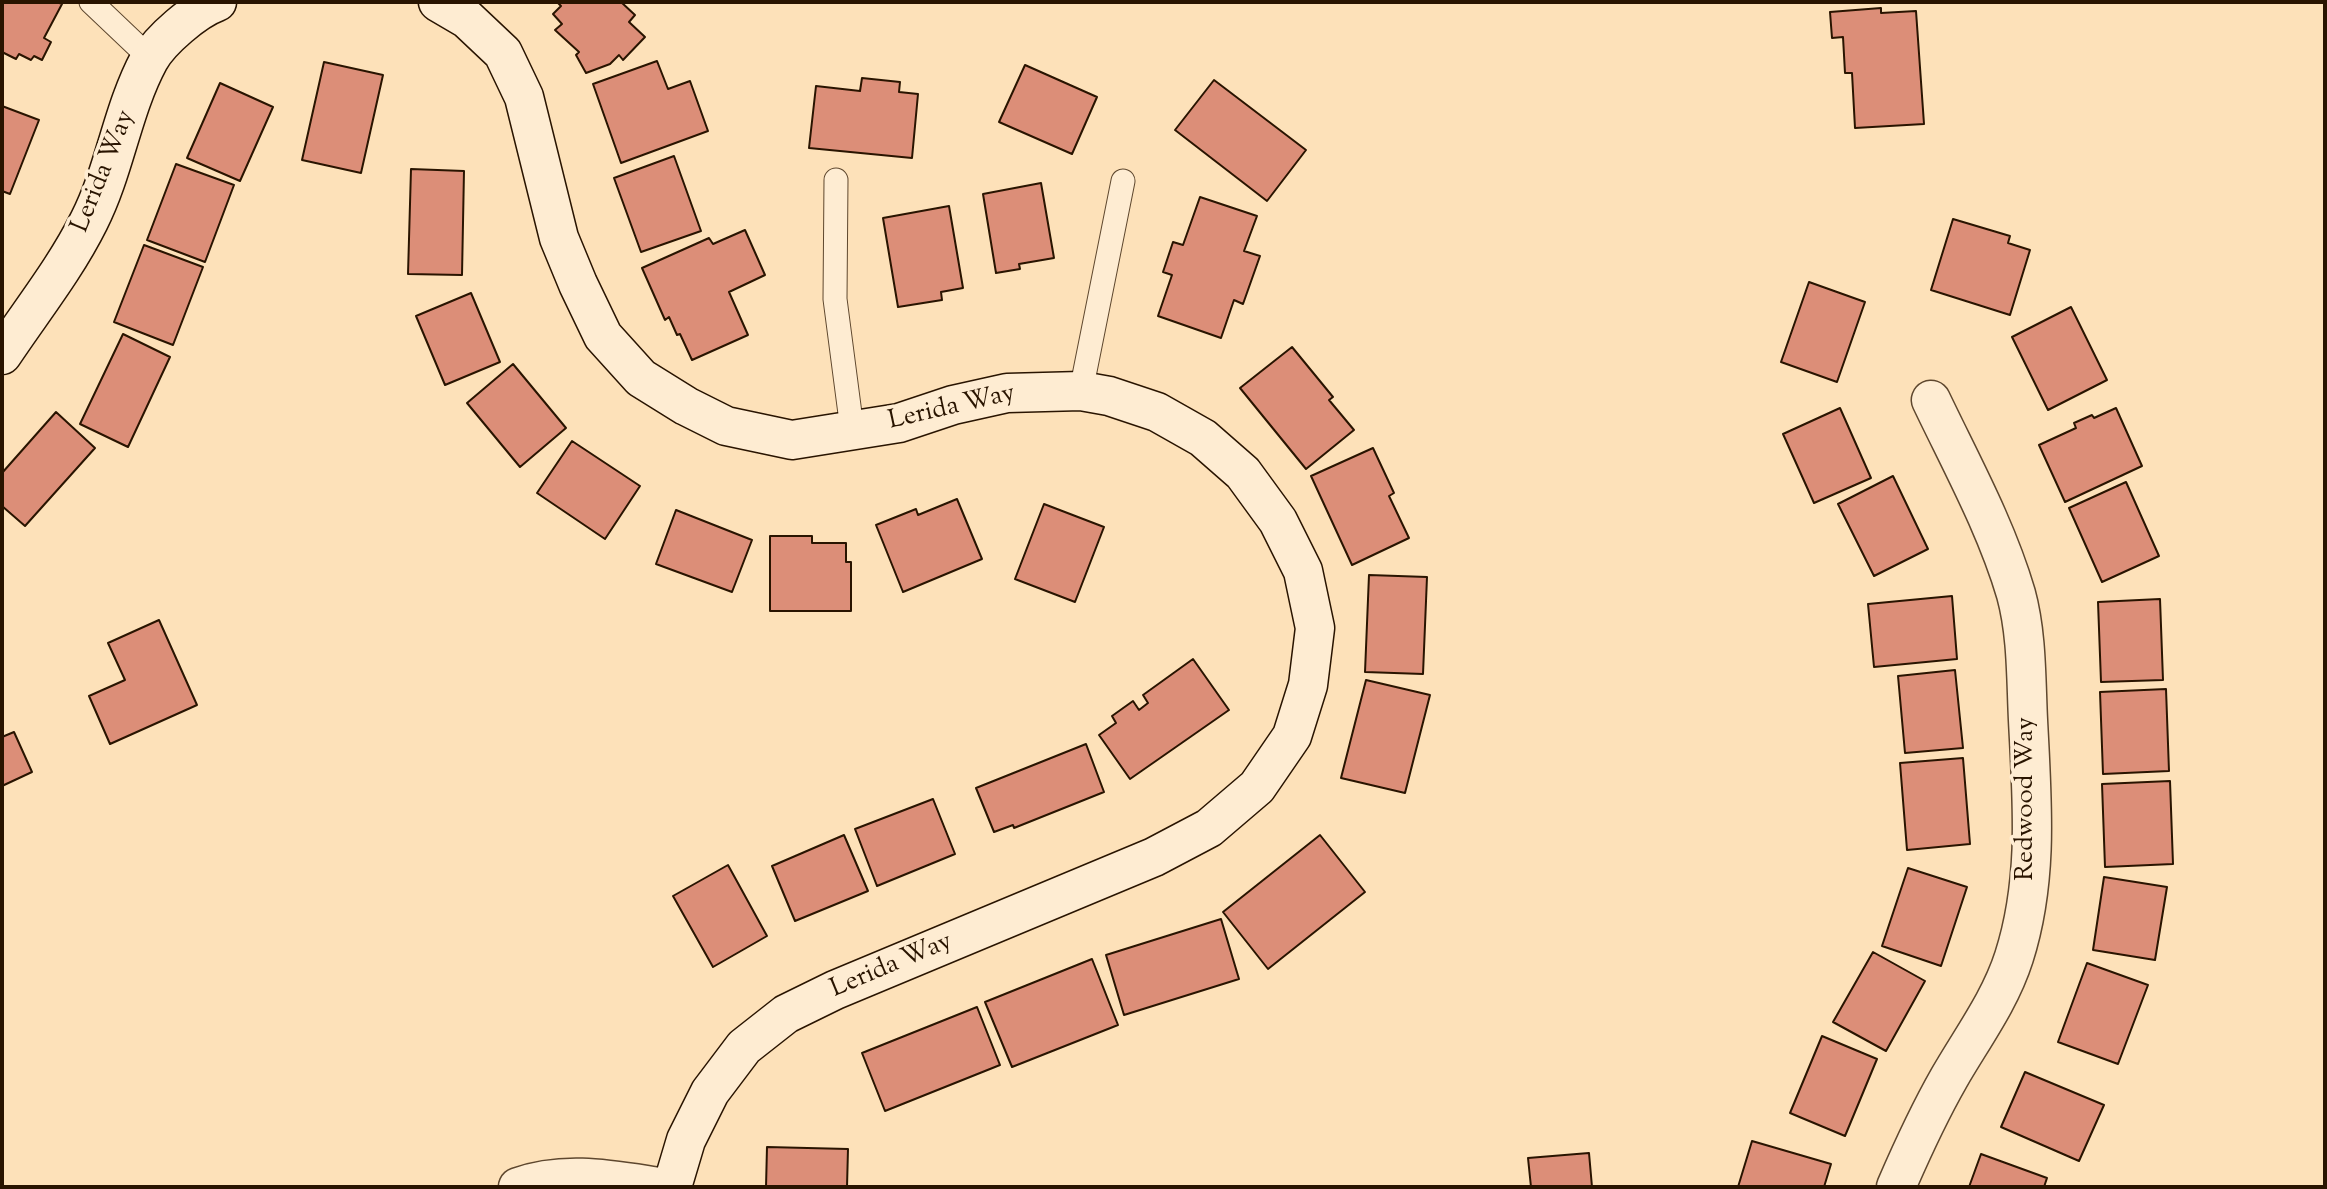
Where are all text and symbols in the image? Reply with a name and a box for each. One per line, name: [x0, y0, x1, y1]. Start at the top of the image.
street label: Lerida Way: [66, 106, 144, 238]
street label: Lerida Way: [886, 379, 1018, 439]
street label: Redwood Way: [2012, 717, 2044, 881]
street label: Lerida Way: [827, 927, 957, 1007]

